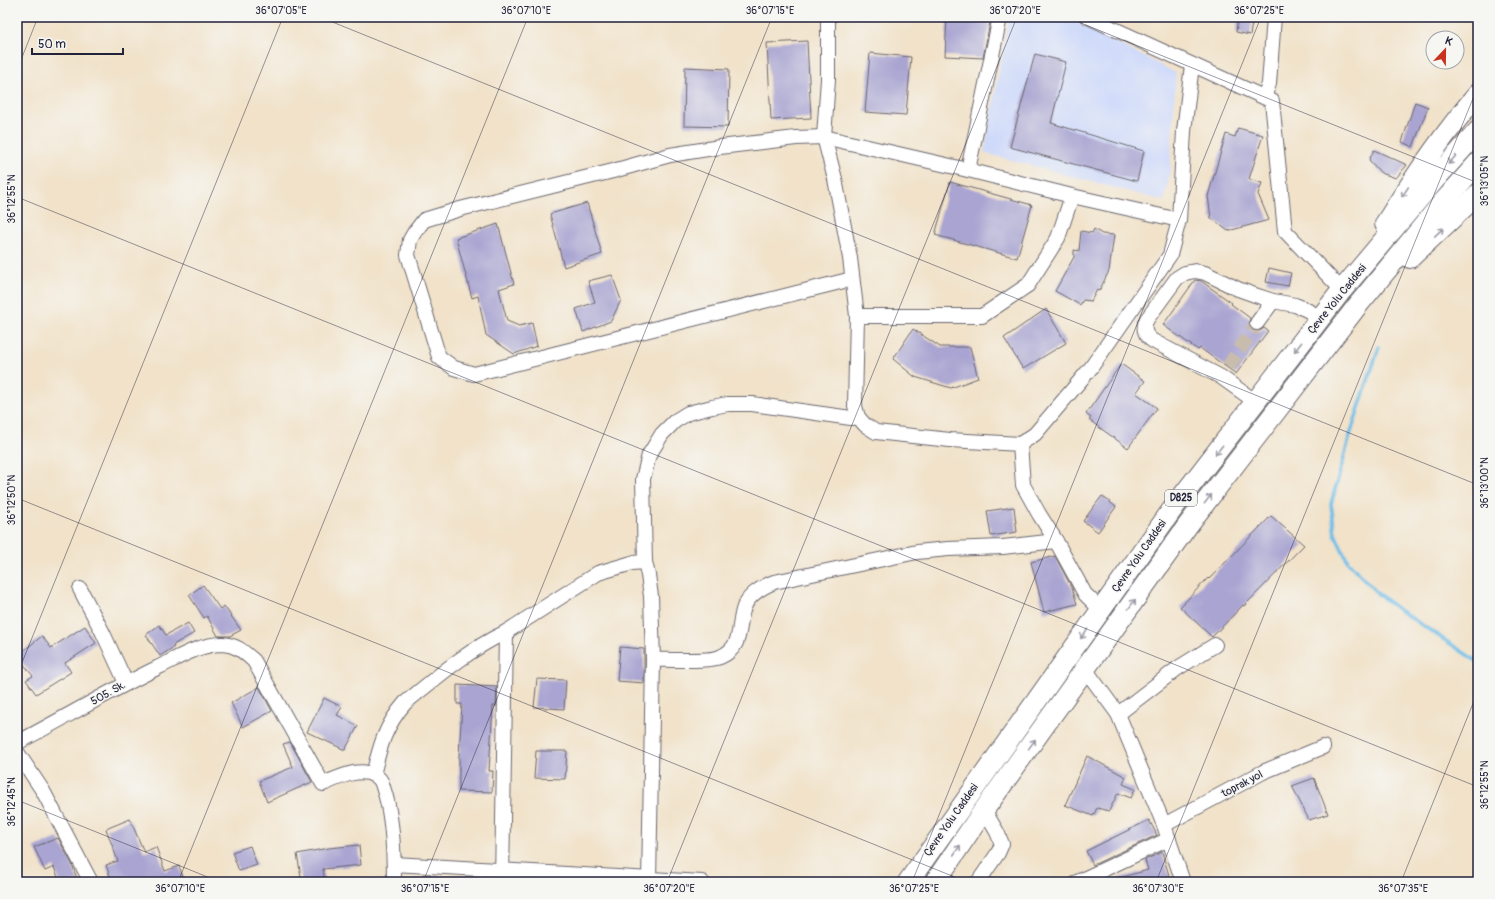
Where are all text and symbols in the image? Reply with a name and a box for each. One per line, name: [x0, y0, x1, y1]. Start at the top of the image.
text: 36°07'05"E: [255, 5, 307, 17]
text: 36°07'10"E: [501, 5, 551, 17]
text: 36°07'15"E: [746, 5, 794, 17]
text: 36°07'20"E: [989, 5, 1041, 17]
text: 36°07'25"E: [1234, 5, 1284, 17]
scale bar: [32, 30, 123, 56]
north arrow: [1425, 30, 1465, 70]
text: K: [1443, 34, 1454, 49]
text: 50 m: [38, 37, 66, 52]
one-way arrow: [1447, 155, 1457, 165]
text: 36°13'05"N: [1479, 156, 1491, 206]
text: 36°12'55"N: [6, 174, 18, 223]
one-way arrow: [1400, 187, 1409, 198]
one-way arrow: [1434, 227, 1444, 237]
street label: Çevre Yolu Caddesi: [1305, 262, 1369, 336]
one-way arrow: [1294, 342, 1303, 353]
one-way arrow: [1214, 444, 1223, 455]
text: 36°13'00"N: [1479, 457, 1491, 509]
text: 36°12'50"N: [6, 475, 18, 525]
road number: D825: [1165, 490, 1197, 506]
one-way arrow: [1204, 493, 1213, 504]
street label: Çevre Yolu Caddesi: [1109, 517, 1169, 595]
one-way arrow: [1128, 598, 1136, 609]
one-way arrow: [1080, 628, 1088, 639]
street label: 505. Sk.: [88, 678, 128, 708]
one-way arrow: [1028, 738, 1036, 749]
text: 36°12'55"N: [1479, 760, 1491, 809]
street label: toprak yol: [1218, 768, 1265, 801]
text: 36°12'45"N: [6, 777, 18, 827]
street label: Çevre Yolu Caddesi: [921, 781, 981, 859]
one-way arrow: [953, 845, 961, 856]
text: 36°07'10"E: [155, 883, 205, 895]
text: 36°07'15"E: [401, 883, 449, 895]
text: 36°07'20"E: [643, 883, 695, 895]
text: 36°07'25"E: [889, 883, 939, 895]
text: 36°07'30"E: [1132, 883, 1184, 895]
text: 36°07'35"E: [1378, 883, 1428, 895]

